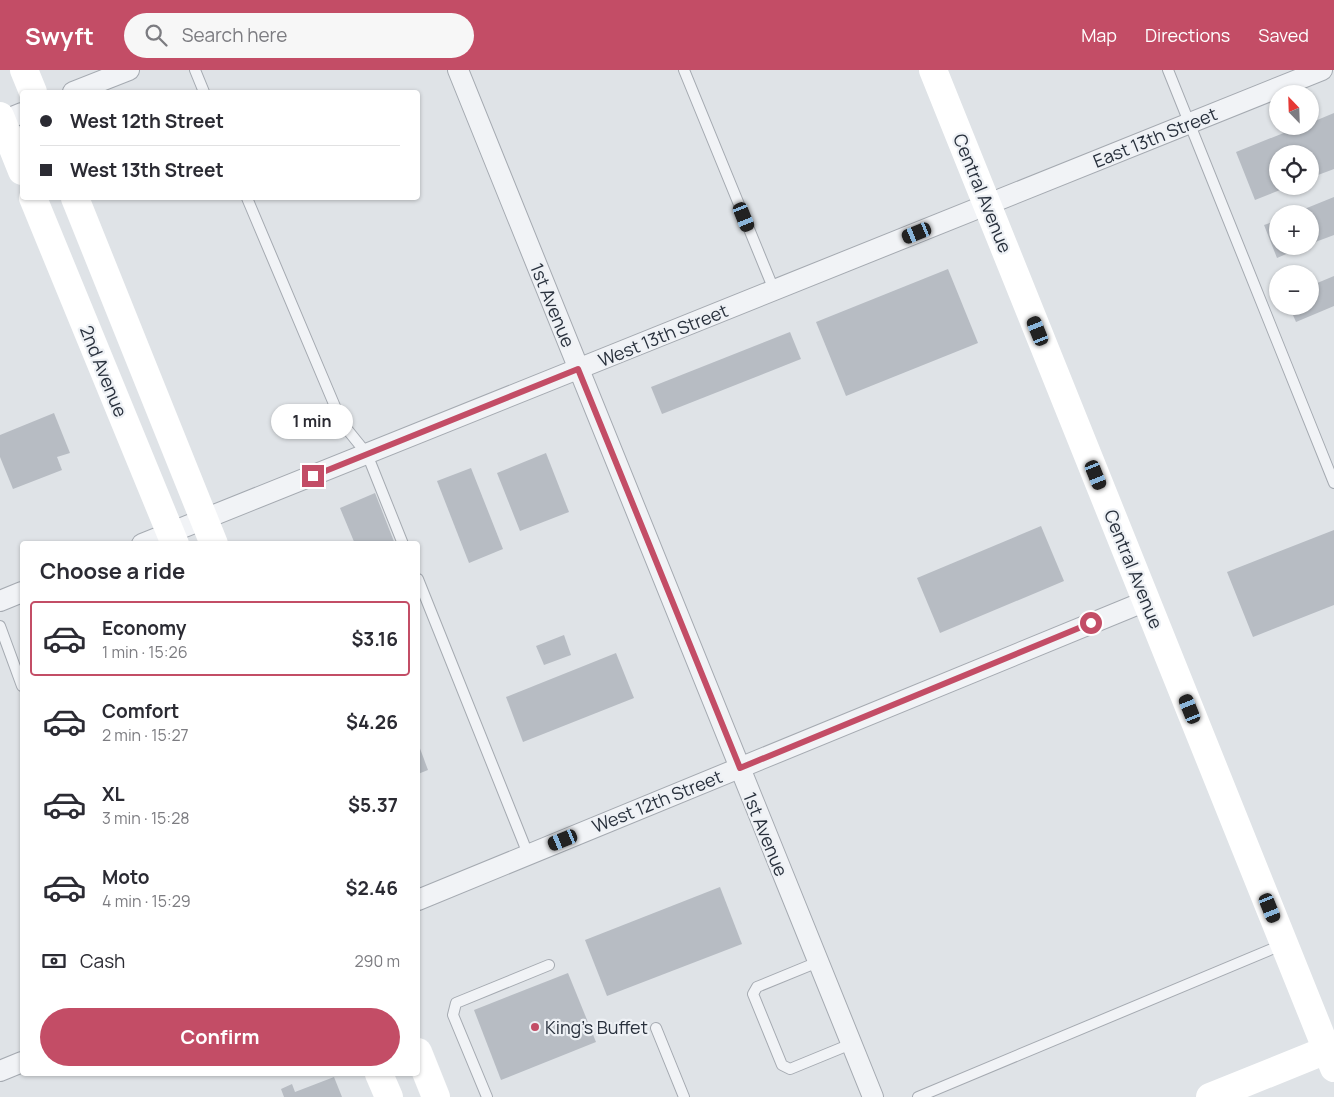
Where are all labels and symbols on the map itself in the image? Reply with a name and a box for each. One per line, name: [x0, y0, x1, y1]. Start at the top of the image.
north arrow: [1269, 85, 1319, 135]
street label: East 13th Street: [1089, 101, 1221, 173]
street label: Central Avenue: [948, 130, 1018, 256]
car: [731, 200, 756, 234]
car: [900, 220, 933, 246]
street label: 1st Avenue: [525, 259, 581, 351]
street label: West 13th Street: [595, 298, 731, 372]
car: [1025, 314, 1050, 348]
street label: 2nd Avenue: [75, 322, 133, 420]
callout: 1 min: [272, 404, 354, 438]
car: [1083, 458, 1108, 492]
route end: [302, 465, 324, 487]
street label: Central Avenue: [1099, 506, 1169, 632]
route start: [1080, 612, 1102, 634]
car: [1177, 692, 1202, 726]
street label: West 12th Street: [588, 764, 726, 838]
street label: 1st Avenue: [738, 788, 794, 880]
car: [546, 827, 579, 853]
car: [1257, 891, 1282, 925]
place label: King's Buffet: [545, 1015, 648, 1039]
marker: King's Buffet: [529, 1021, 541, 1033]

